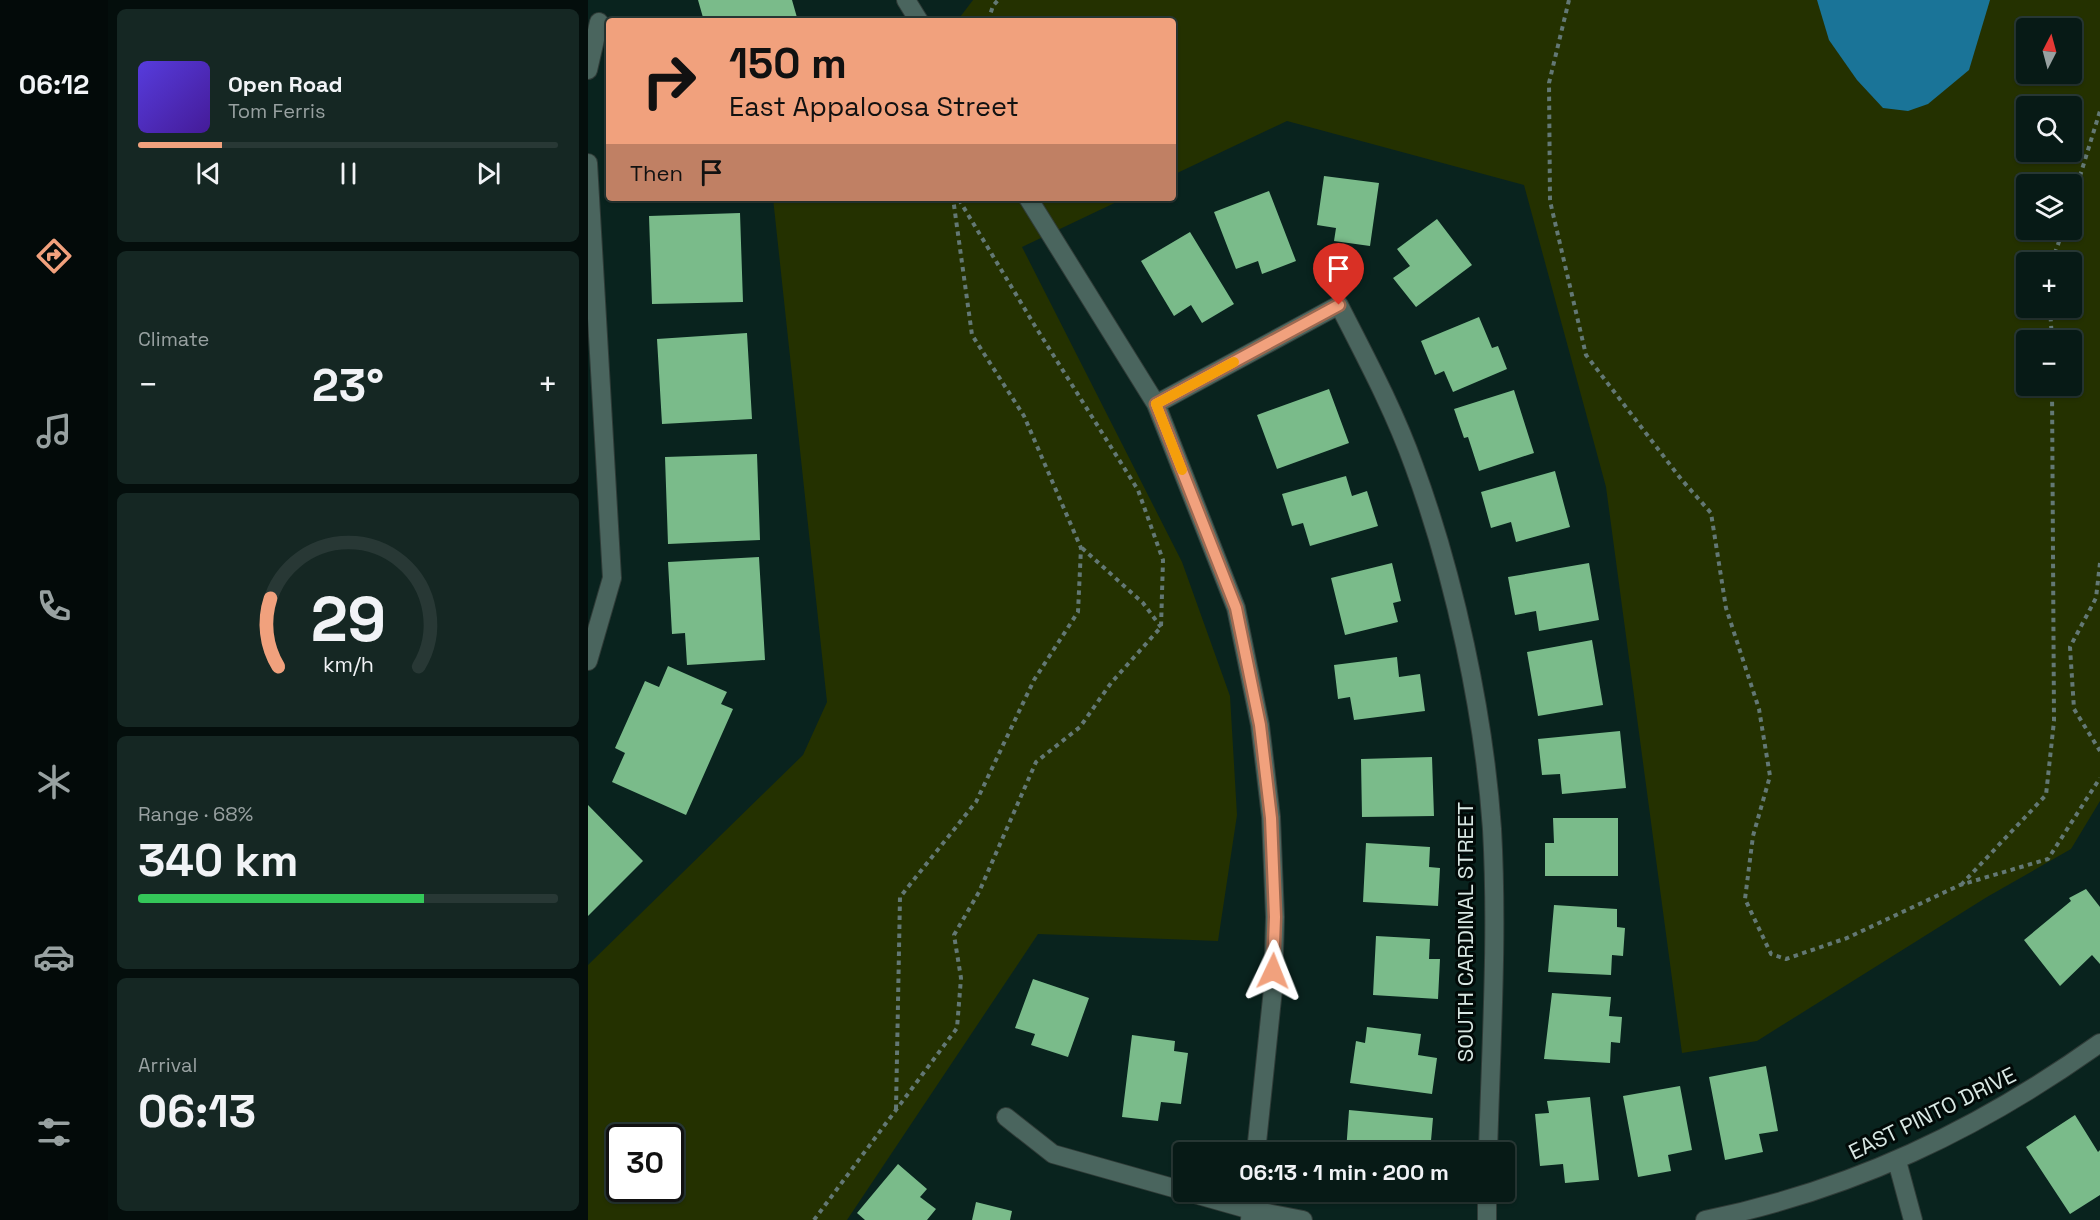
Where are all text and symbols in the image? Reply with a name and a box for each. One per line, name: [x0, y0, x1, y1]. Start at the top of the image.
north arrow: [2016, 18, 2082, 84]
map controls: [2016, 18, 2082, 396]
text: 150 m: [729, 37, 847, 90]
icon: right: [630, 42, 708, 120]
text: 06:12: [19, 67, 89, 102]
text: Open Road: [228, 70, 343, 98]
text: East Appaloosa Street: [729, 89, 1019, 124]
button: search: [2016, 96, 2082, 162]
text: Tom Ferris: [228, 98, 326, 124]
icon: arrive: [695, 156, 728, 189]
icon: previous: [192, 157, 225, 190]
icon: pause: [332, 157, 365, 190]
icon: next: [472, 157, 505, 190]
text: Then: [630, 159, 683, 187]
button: layers: [2016, 174, 2082, 240]
icon: directions: [33, 235, 75, 277]
pin: [1313, 243, 1364, 305]
icon: arrive: [1322, 252, 1355, 285]
button: +: [2016, 252, 2082, 318]
text: Climate: [138, 326, 209, 352]
button: −: [2016, 330, 2082, 396]
text: 23°: [312, 357, 384, 414]
text: −: [138, 364, 158, 406]
text: +: [538, 364, 558, 406]
icon: music: [33, 410, 75, 452]
text: 29: [310, 580, 386, 659]
icon: phone: [33, 585, 75, 627]
text: km/h: [322, 651, 374, 678]
icon: climate: [33, 761, 75, 803]
text: Range · 68%: [138, 801, 253, 827]
street label: SOUTH CARDINAL STREET: [1451, 802, 1479, 1062]
text: 340 km: [138, 832, 298, 889]
icon: car: [33, 936, 75, 978]
position arrow: [1241, 939, 1305, 1003]
text: Arrival: [138, 1052, 197, 1078]
street label: EAST PINTO DRIVE: [1844, 1060, 2020, 1166]
text: 06:13: [138, 1083, 256, 1140]
icon: filters: [33, 1111, 75, 1153]
speed limit sign: 30: [606, 1124, 684, 1202]
text: 06:13 · 1 min · 200 m: [1239, 1158, 1449, 1186]

